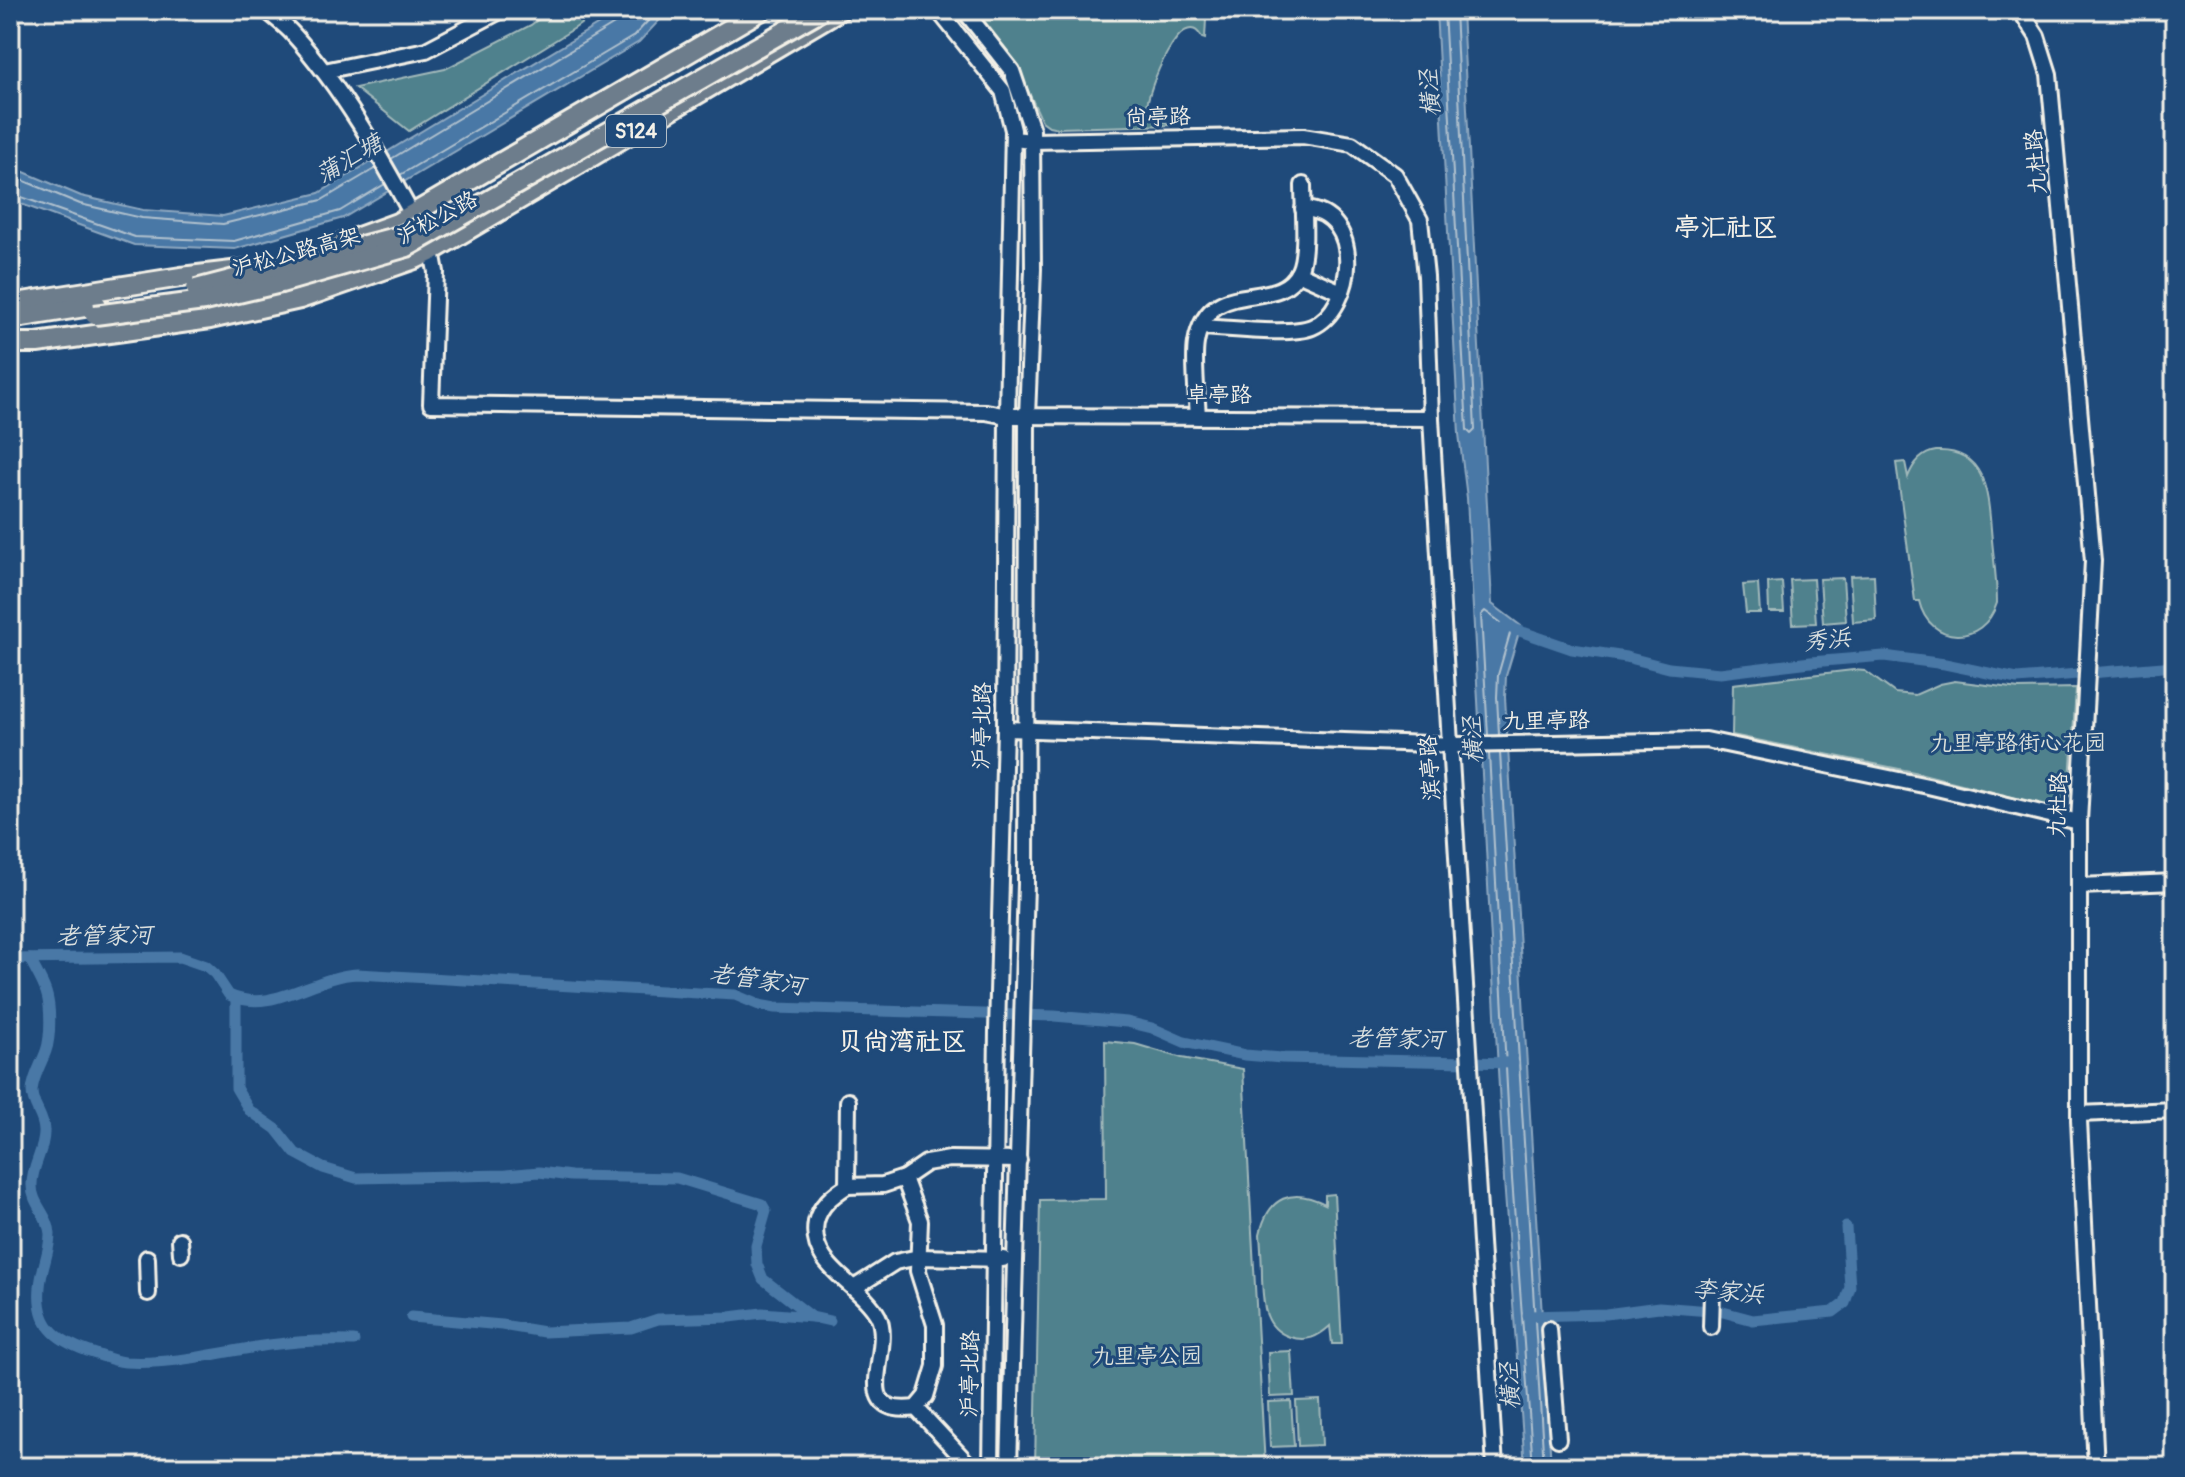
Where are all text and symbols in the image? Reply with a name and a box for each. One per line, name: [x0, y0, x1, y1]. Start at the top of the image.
water label: 横泾: [1414, 67, 1446, 118]
street label: 尚亭路: [1125, 102, 1191, 132]
road number: S124: [606, 115, 666, 147]
water label: 蒲汇塘: [311, 127, 390, 190]
street label: 九杜路: [2019, 128, 2053, 196]
street label: 沪松公路: [392, 185, 482, 251]
district label: 亭汇社区: [1674, 212, 1778, 244]
street label: 沪松公路高架: [229, 221, 363, 283]
street label: 卓亭路: [1186, 381, 1252, 409]
water label: 秀浜: [1802, 623, 1853, 657]
street label: 沪亭北路: [967, 682, 997, 770]
street label: 九里亭路: [1502, 706, 1590, 736]
water label: 横泾: [1457, 714, 1489, 765]
park label: 九里亭路街心花园: [1930, 729, 2106, 757]
street label: 滨亭路: [1414, 734, 1446, 802]
street label: 九杜路: [2043, 772, 2073, 838]
water label: 老管家河: [56, 921, 156, 951]
water label: 老管家河: [707, 959, 811, 1002]
water label: 老管家河: [1348, 1024, 1448, 1054]
district label: 贝尚湾社区: [837, 1026, 967, 1058]
water label: 李家浜: [1691, 1274, 1766, 1310]
street label: 沪亭北路: [955, 1330, 985, 1418]
park label: 九里亭公园: [1092, 1342, 1202, 1370]
water label: 横泾: [1494, 1360, 1526, 1411]

